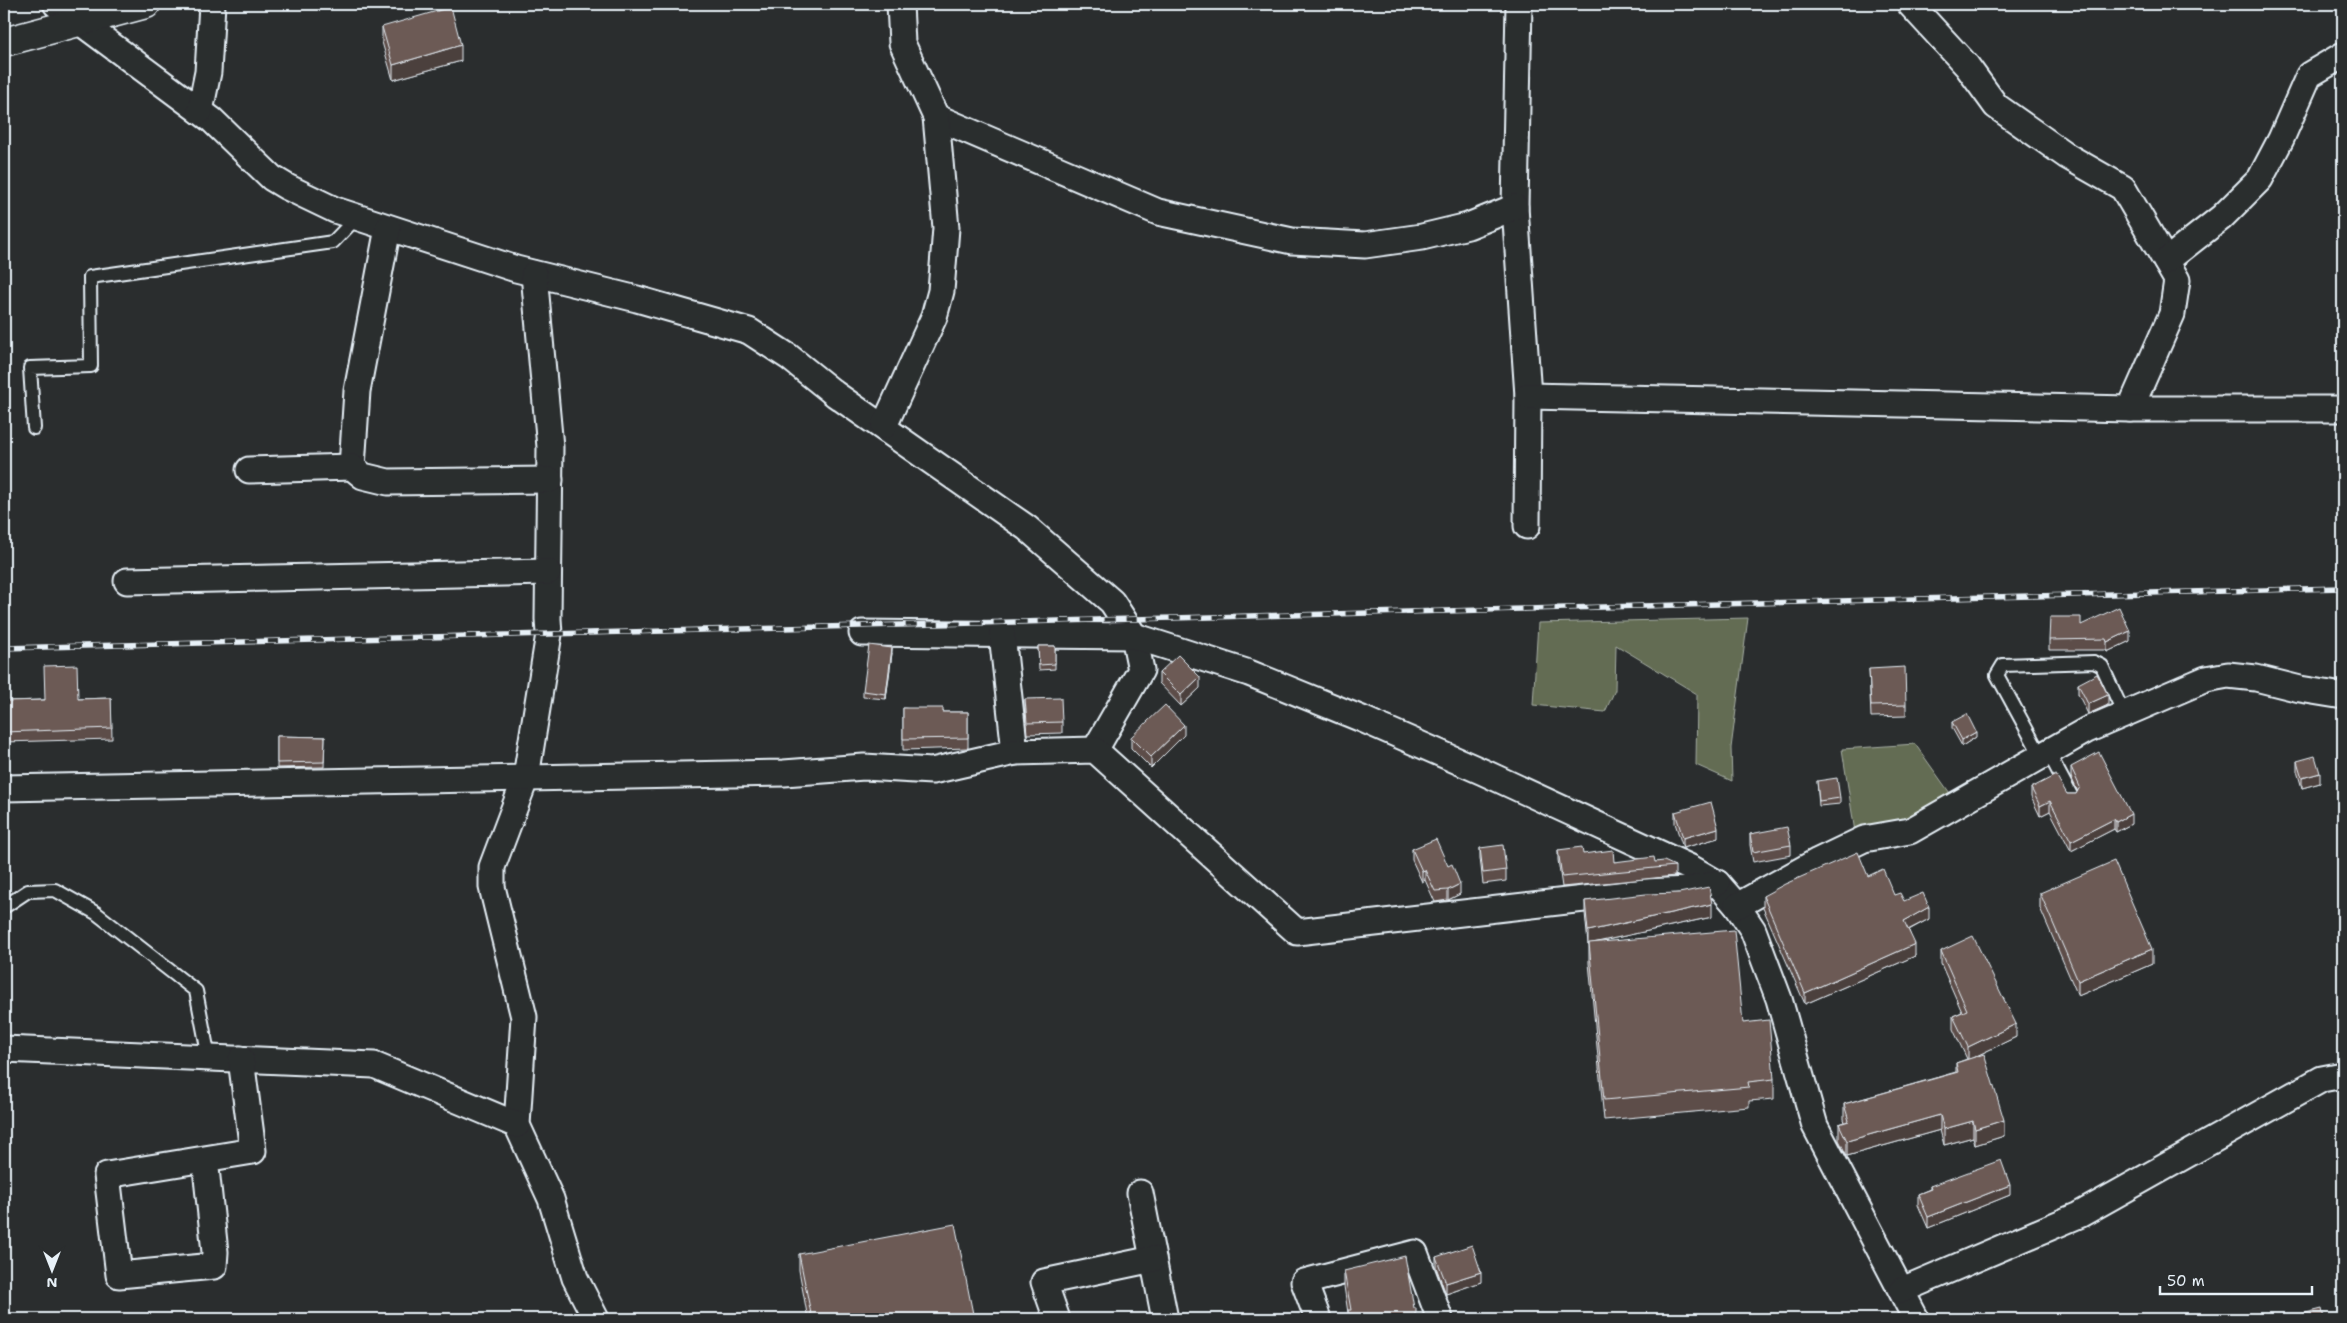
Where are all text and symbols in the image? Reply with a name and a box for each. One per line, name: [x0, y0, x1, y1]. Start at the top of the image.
north arrow: [28, 1246, 78, 1296]
scale bar: [2160, 1263, 2312, 1295]
text: 50 m: [2167, 1271, 2205, 1291]
text: N: [46, 1274, 58, 1292]

